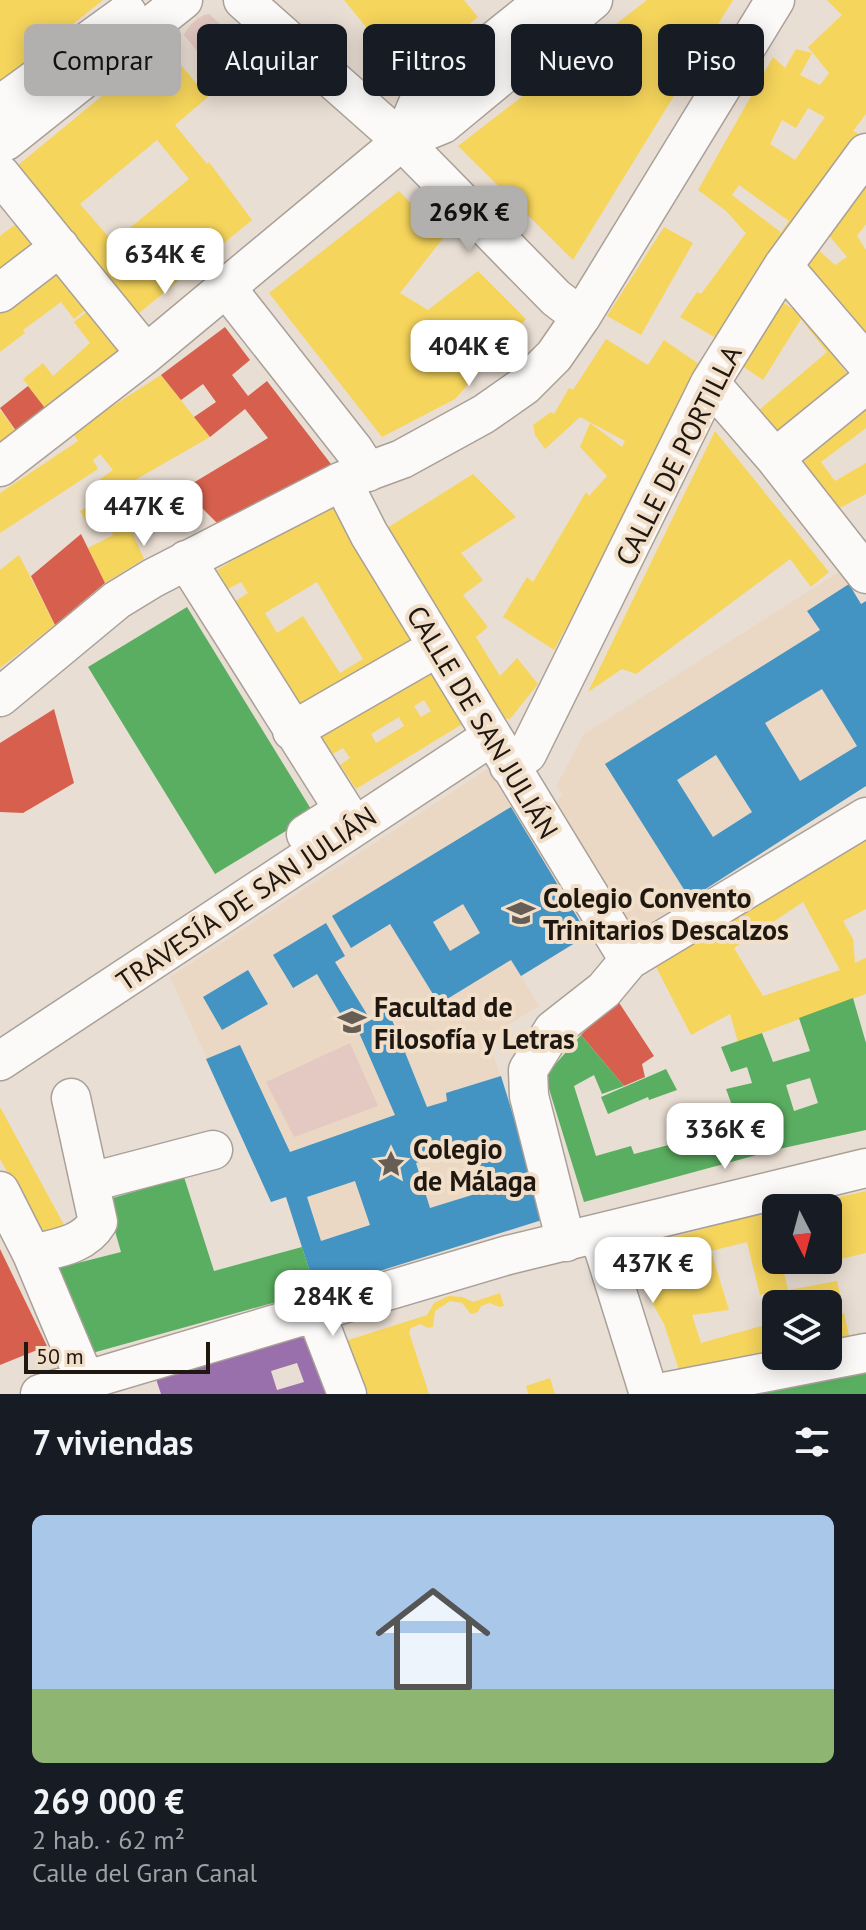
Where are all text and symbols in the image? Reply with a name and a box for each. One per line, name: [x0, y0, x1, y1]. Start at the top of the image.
chip: Comprar: [24, 24, 181, 96]
chip: Alquilar: [197, 24, 347, 96]
chip: Filtros: [363, 24, 495, 96]
chip: Nuevo: [511, 24, 642, 96]
chip: Piso: [658, 24, 764, 96]
pin: 269K €: [404, 186, 534, 254]
text: 269K €: [429, 195, 509, 228]
pin: 634K €: [100, 228, 230, 296]
text: 634K €: [125, 237, 205, 270]
pin: 404K €: [404, 320, 534, 388]
text: 404K €: [429, 329, 509, 362]
street label: CALLE DE PORTILLA: [607, 338, 750, 571]
pin: 447K €: [79, 480, 209, 548]
text: 447K €: [104, 489, 184, 522]
street label: CALLE DE SAN JULIÁN: [399, 599, 567, 845]
street label: TRAVESÍA DE SAN JULIÁN: [109, 797, 383, 999]
place label: Colegio Convento Trinitarios Descalzos: [543, 879, 789, 948]
school or university icon: Colegio Convento Trinitarios Descalzos: [506, 898, 536, 928]
place label: Facultad de Filosofía y Letras: [374, 988, 575, 1057]
school or university icon: Facultad de Filosofía y Letras: [337, 1007, 367, 1037]
pin: 336K €: [660, 1103, 790, 1171]
text: 336K €: [685, 1112, 765, 1145]
place label: Colegio de Málaga: [413, 1130, 537, 1199]
place icon: Colegio de Málaga: [376, 1149, 406, 1179]
north arrow: [762, 1194, 842, 1274]
map controls: [762, 1194, 842, 1370]
pin: 437K €: [588, 1237, 718, 1305]
text: 437K €: [613, 1246, 693, 1279]
pin: 284K €: [268, 1270, 398, 1338]
text: 284K €: [293, 1279, 373, 1312]
button: layers: [762, 1290, 842, 1370]
scale bar: [24, 1338, 210, 1374]
text: 50 m: [36, 1342, 84, 1370]
text: 7 viviendas: [32, 1420, 193, 1464]
icon: filters: [790, 1420, 834, 1464]
icon: home: [361, 1567, 505, 1711]
text: 269 000 €: [32, 1779, 184, 1823]
text: 2 hab. · 62 m²: [32, 1823, 185, 1856]
text: Calle del Gran Canal: [32, 1856, 257, 1889]

